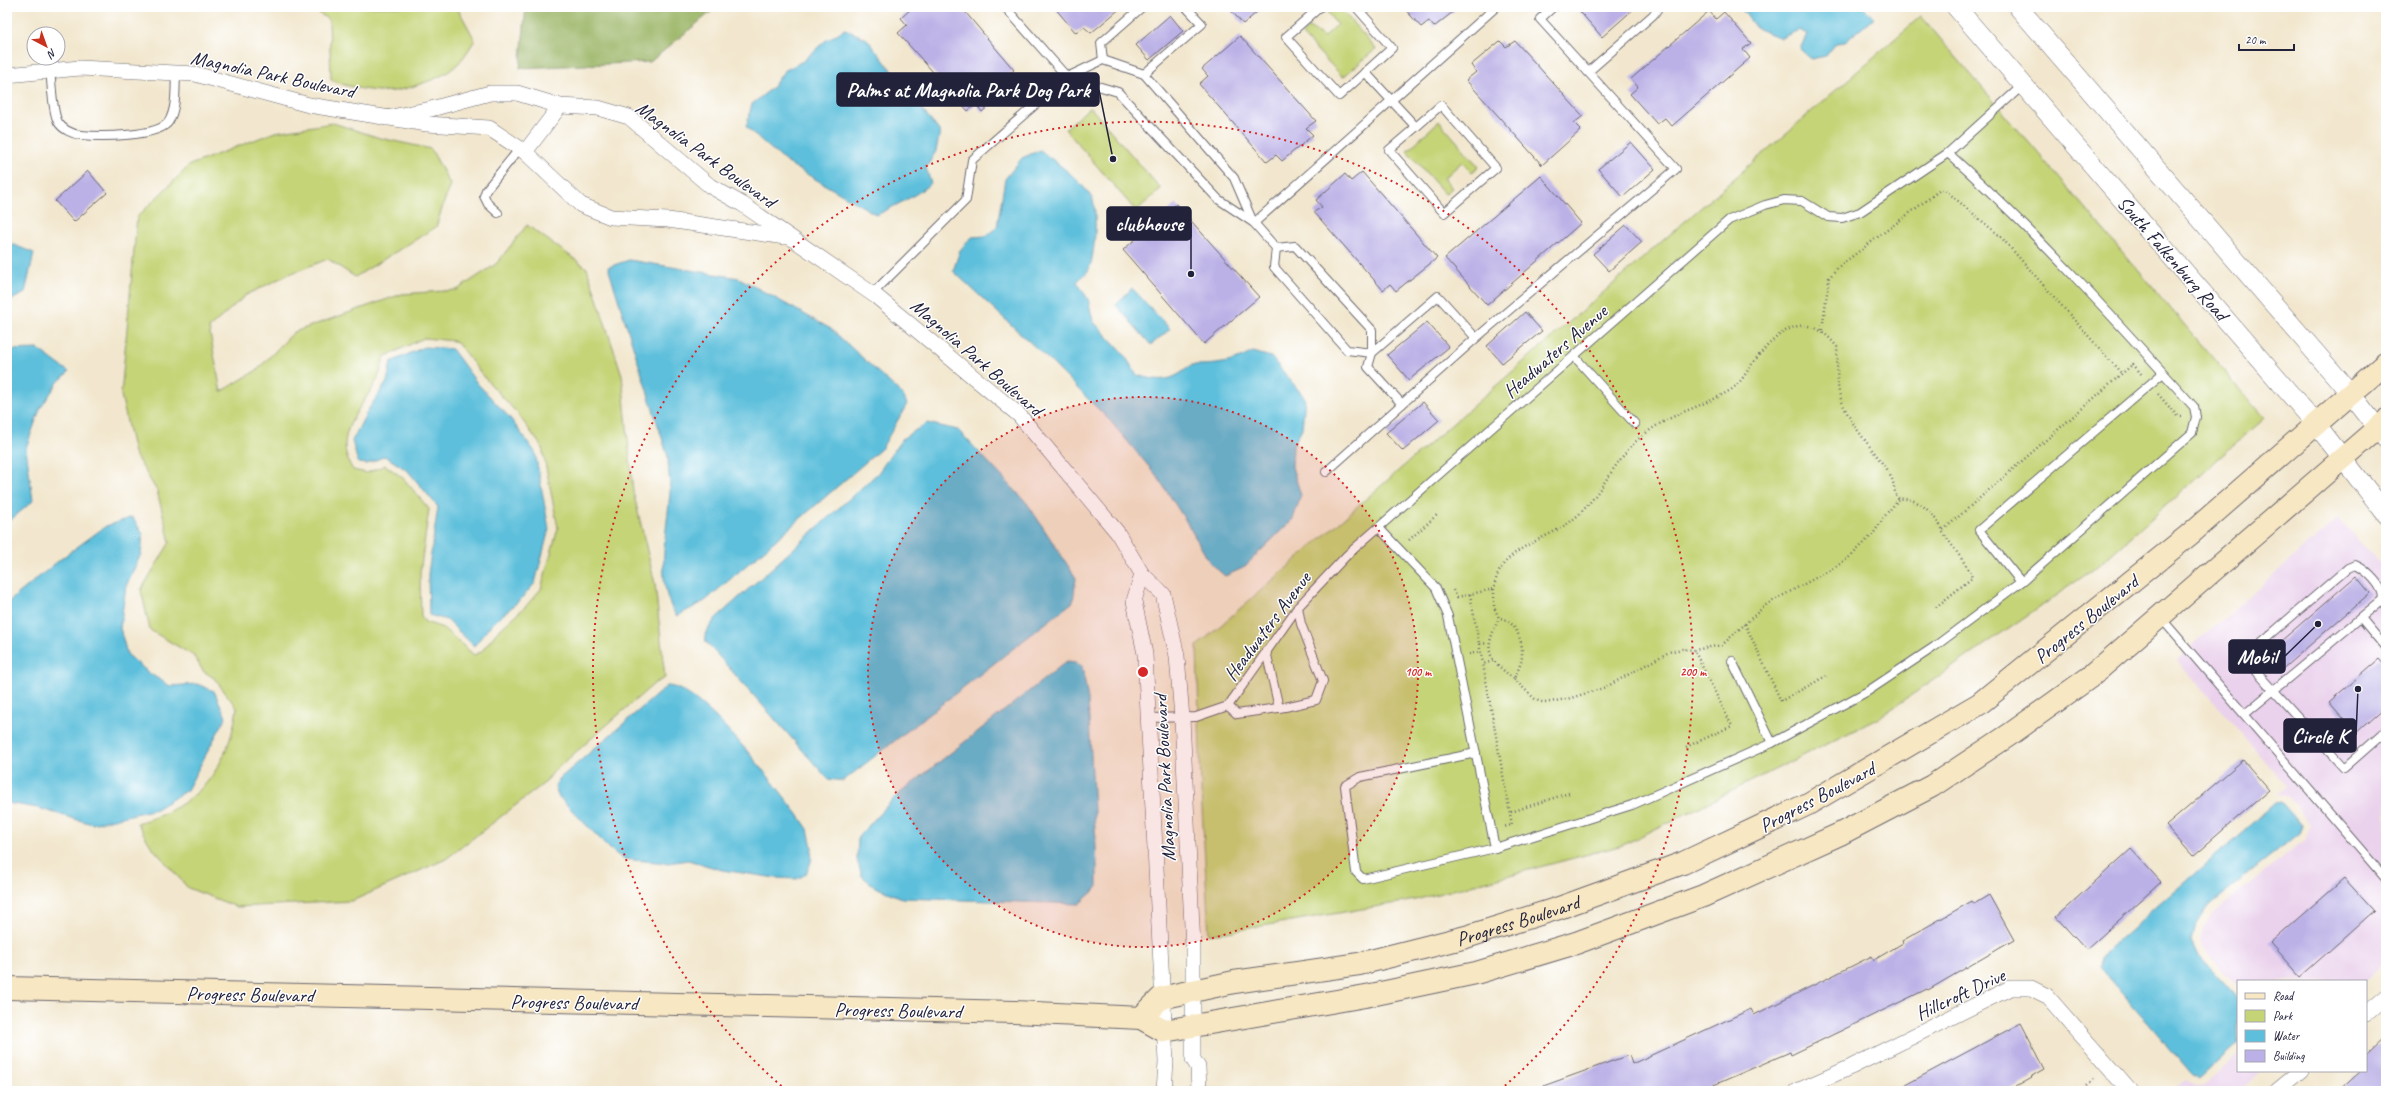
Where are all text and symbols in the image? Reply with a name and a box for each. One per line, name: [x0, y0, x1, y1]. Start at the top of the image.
north arrow: [26, 26, 66, 66]
scale bar: [2239, 26, 2294, 52]
text: 20 m: [2245, 32, 2267, 48]
street label: Magnolia Park Boulevard: [189, 45, 360, 105]
text: N: [44, 46, 60, 62]
callout: Palms at Magnolia Park Dog Park: [837, 73, 1099, 106]
text: Palms at Magnolia Park Dog Park: [846, 77, 1092, 103]
street label: Magnolia Park Boulevard: [631, 95, 783, 215]
street label: South Falkenburg Road: [2112, 191, 2236, 328]
callout: clubhouse: [1107, 207, 1191, 240]
text: clubhouse: [1115, 211, 1185, 237]
street label: Magnolia Park Boulevard: [905, 293, 1050, 424]
street label: Headwaters Avenue: [1498, 298, 1614, 404]
street label: Headwaters Avenue: [1218, 566, 1317, 686]
street label: Progress Boulevard: [2029, 568, 2146, 669]
callout: Mobil: [2229, 640, 2285, 673]
text: Mobil: [2237, 644, 2281, 670]
text: 100 m: [1405, 664, 1432, 680]
text: 200 m: [1680, 664, 1707, 680]
centre of rings: [1136, 665, 1150, 679]
street label: Magnolia Park Boulevard: [1147, 691, 1181, 862]
callout: Circle K: [2284, 719, 2356, 752]
text: Circle K: [2292, 723, 2352, 749]
street label: Progress Boulevard: [1755, 755, 1882, 838]
street label: Progress Boulevard: [1454, 889, 1586, 952]
street label: Hillcroft Drive: [1912, 962, 2010, 1026]
legend: [2237, 980, 2367, 1072]
street label: Progress Boulevard: [186, 981, 317, 1008]
text: Road: [2273, 988, 2295, 1004]
street label: Progress Boulevard: [510, 989, 641, 1016]
street label: Progress Boulevard: [834, 997, 965, 1024]
text: Park: [2273, 1008, 2294, 1024]
text: Water: [2273, 1028, 2301, 1044]
text: Building: [2273, 1048, 2305, 1064]

